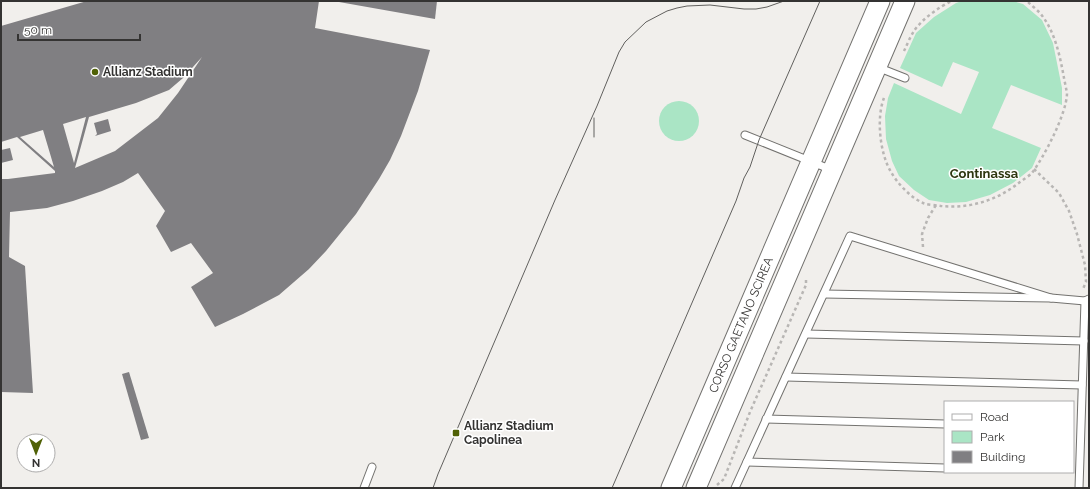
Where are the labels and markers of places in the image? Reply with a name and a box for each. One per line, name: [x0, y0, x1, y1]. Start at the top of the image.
place label: Allianz Stadium: [103, 65, 193, 79]
marker: Allianz Stadium: [90, 67, 100, 77]
place label: Allianz Stadium Capolinea: [464, 419, 554, 447]
marker: Allianz Stadium Capolinea: [451, 428, 461, 438]

